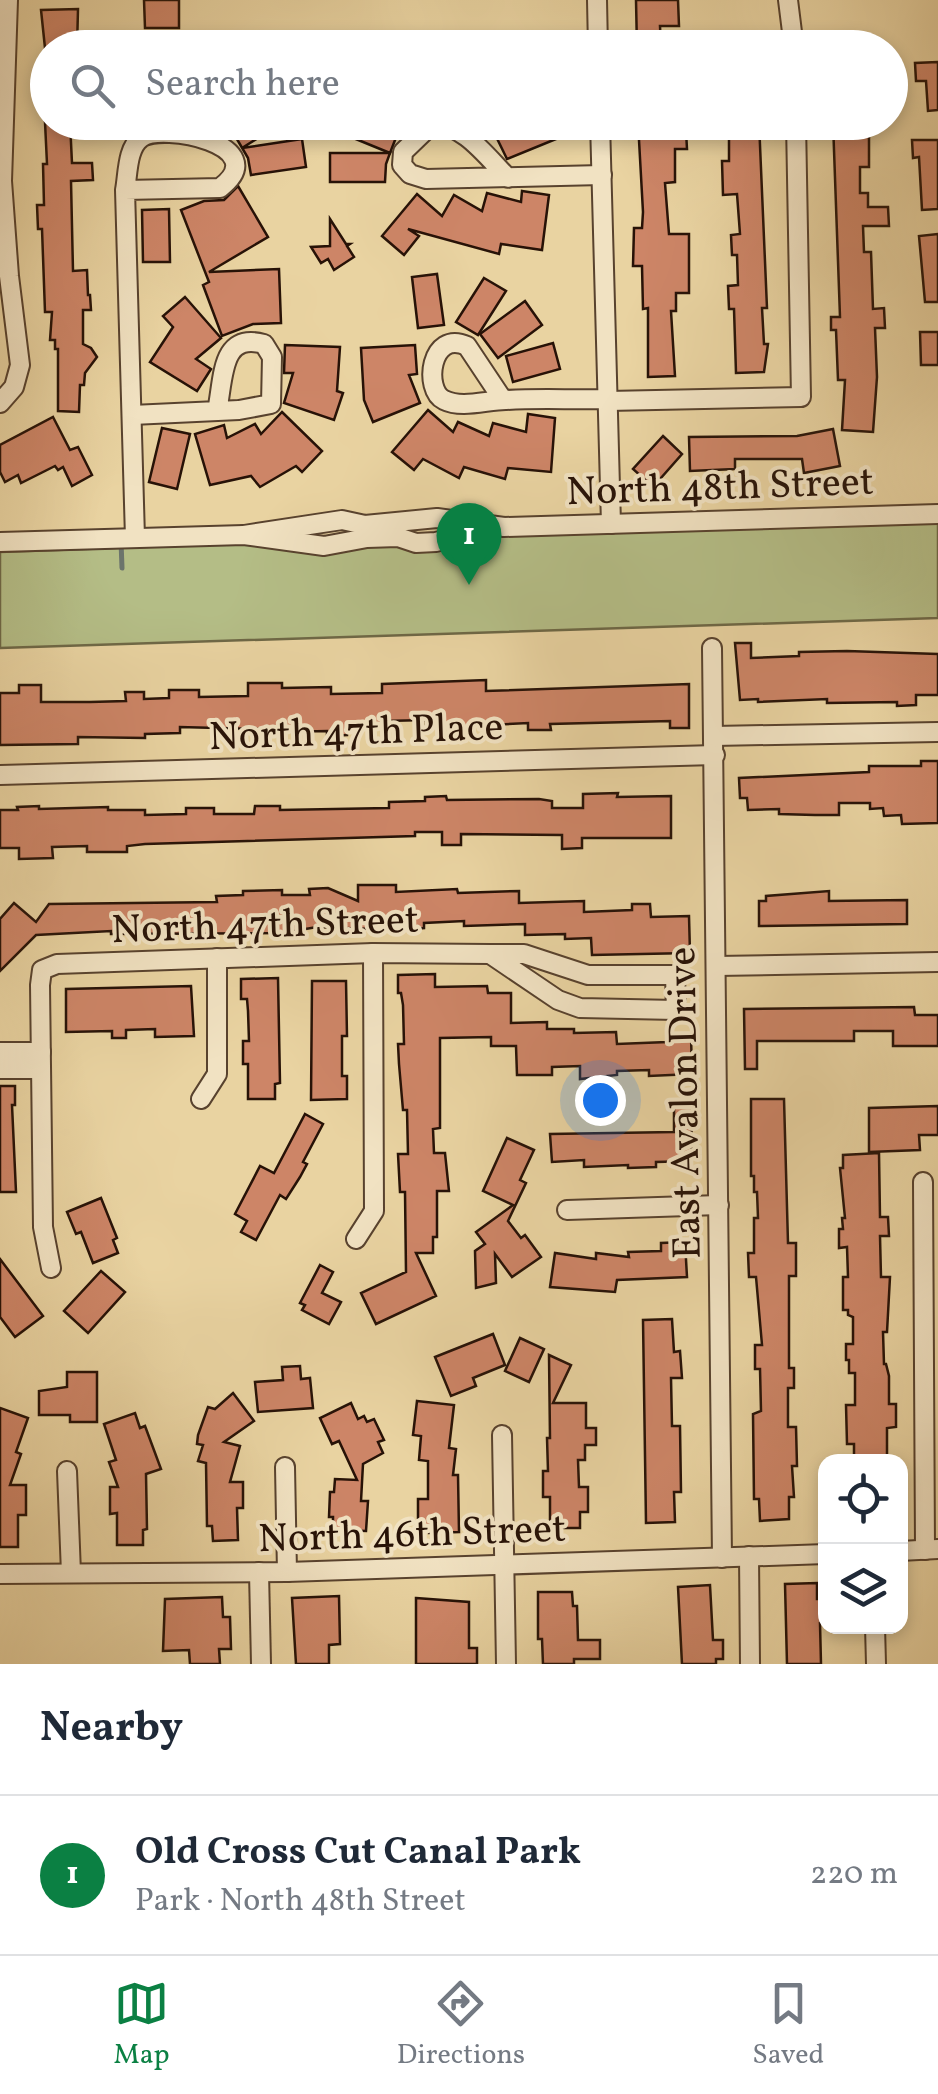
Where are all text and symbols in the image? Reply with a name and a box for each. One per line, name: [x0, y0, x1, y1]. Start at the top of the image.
search box: [30, 30, 908, 140]
icon: search: [65, 58, 120, 113]
text: Search here: [145, 59, 340, 112]
street label: North 48th Street: [565, 456, 875, 522]
pin: 1: [436, 502, 502, 585]
street label: North 47th Place: [208, 701, 504, 767]
street label: North 47th Street: [110, 894, 420, 960]
street label: East Avalon Drive: [656, 946, 718, 1260]
your location: [575, 1075, 626, 1126]
map controls: [818, 1454, 908, 1634]
button: locate: [818, 1454, 908, 1544]
street label: North 46th Street: [257, 1503, 567, 1569]
button: layers: [818, 1544, 908, 1634]
text: Nearby: [40, 1700, 183, 1759]
text: Old Cross Cut Canal Park: [135, 1827, 581, 1880]
text: 1: [66, 1853, 79, 1897]
text: 220 m: [810, 1853, 898, 1897]
text: Park · North 48th Street: [135, 1880, 466, 1924]
tab: Map: [114, 1976, 170, 2075]
tab: Directions: [397, 1976, 525, 2075]
tab: Saved: [752, 1976, 824, 2075]

